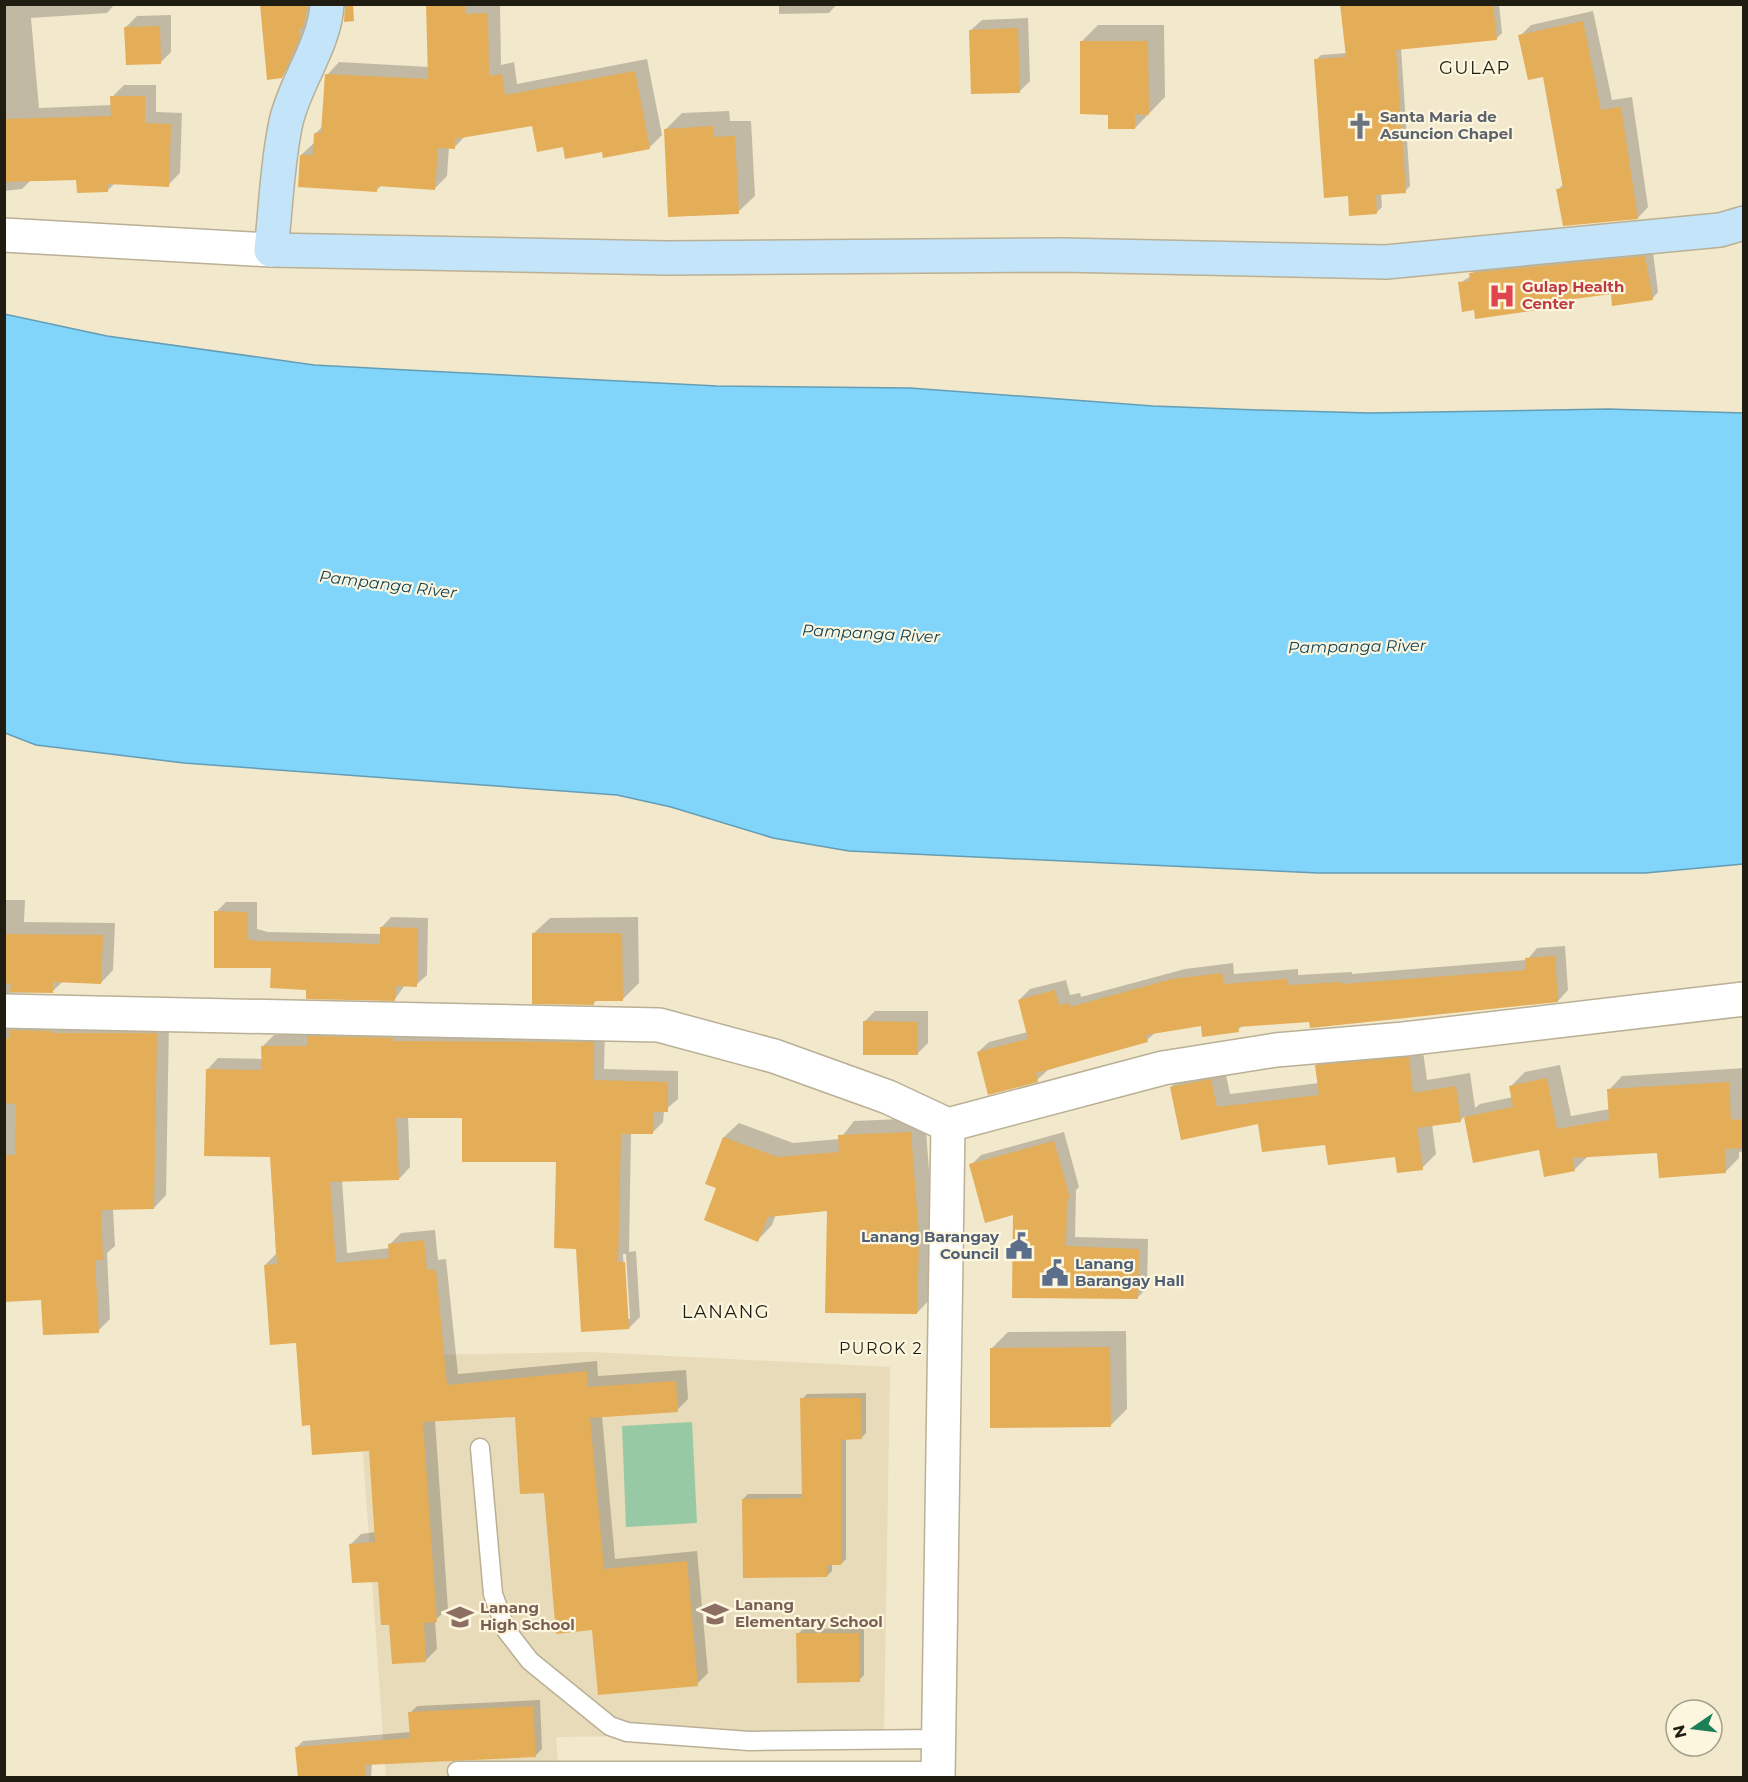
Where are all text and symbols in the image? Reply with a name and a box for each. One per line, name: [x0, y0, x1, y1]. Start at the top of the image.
district label: GULAP: [1439, 57, 1511, 79]
place label: Santa Maria de Asuncion Chapel: [1379, 107, 1513, 143]
church icon: Santa Maria de Asuncion Chapel: [1345, 111, 1375, 141]
place label: Gulap Health Center: [1522, 277, 1624, 313]
hospital icon: Gulap Health Center: [1487, 281, 1517, 311]
water label: Pampanga River: [318, 567, 458, 602]
water label: Pampanga River: [802, 620, 941, 647]
water label: Pampanga River: [1288, 636, 1427, 657]
place label: Lanang Barangay Council: [861, 1227, 1000, 1263]
public building icon: Lanang Barangay Council: [1004, 1231, 1034, 1261]
place label: Lanang Barangay Hall: [1075, 1254, 1185, 1290]
public building icon: Lanang Barangay Hall: [1040, 1258, 1070, 1288]
district label: LANANG: [682, 1301, 770, 1323]
district label: PUROK 2: [839, 1339, 923, 1358]
place label: Lanang Elementary School: [735, 1595, 883, 1631]
place label: Lanang High School: [480, 1598, 575, 1634]
school or university icon: Lanang Elementary School: [700, 1599, 730, 1629]
school or university icon: Lanang High School: [445, 1602, 475, 1632]
north arrow: [1664, 1698, 1724, 1758]
text: N: [1669, 1723, 1691, 1740]

